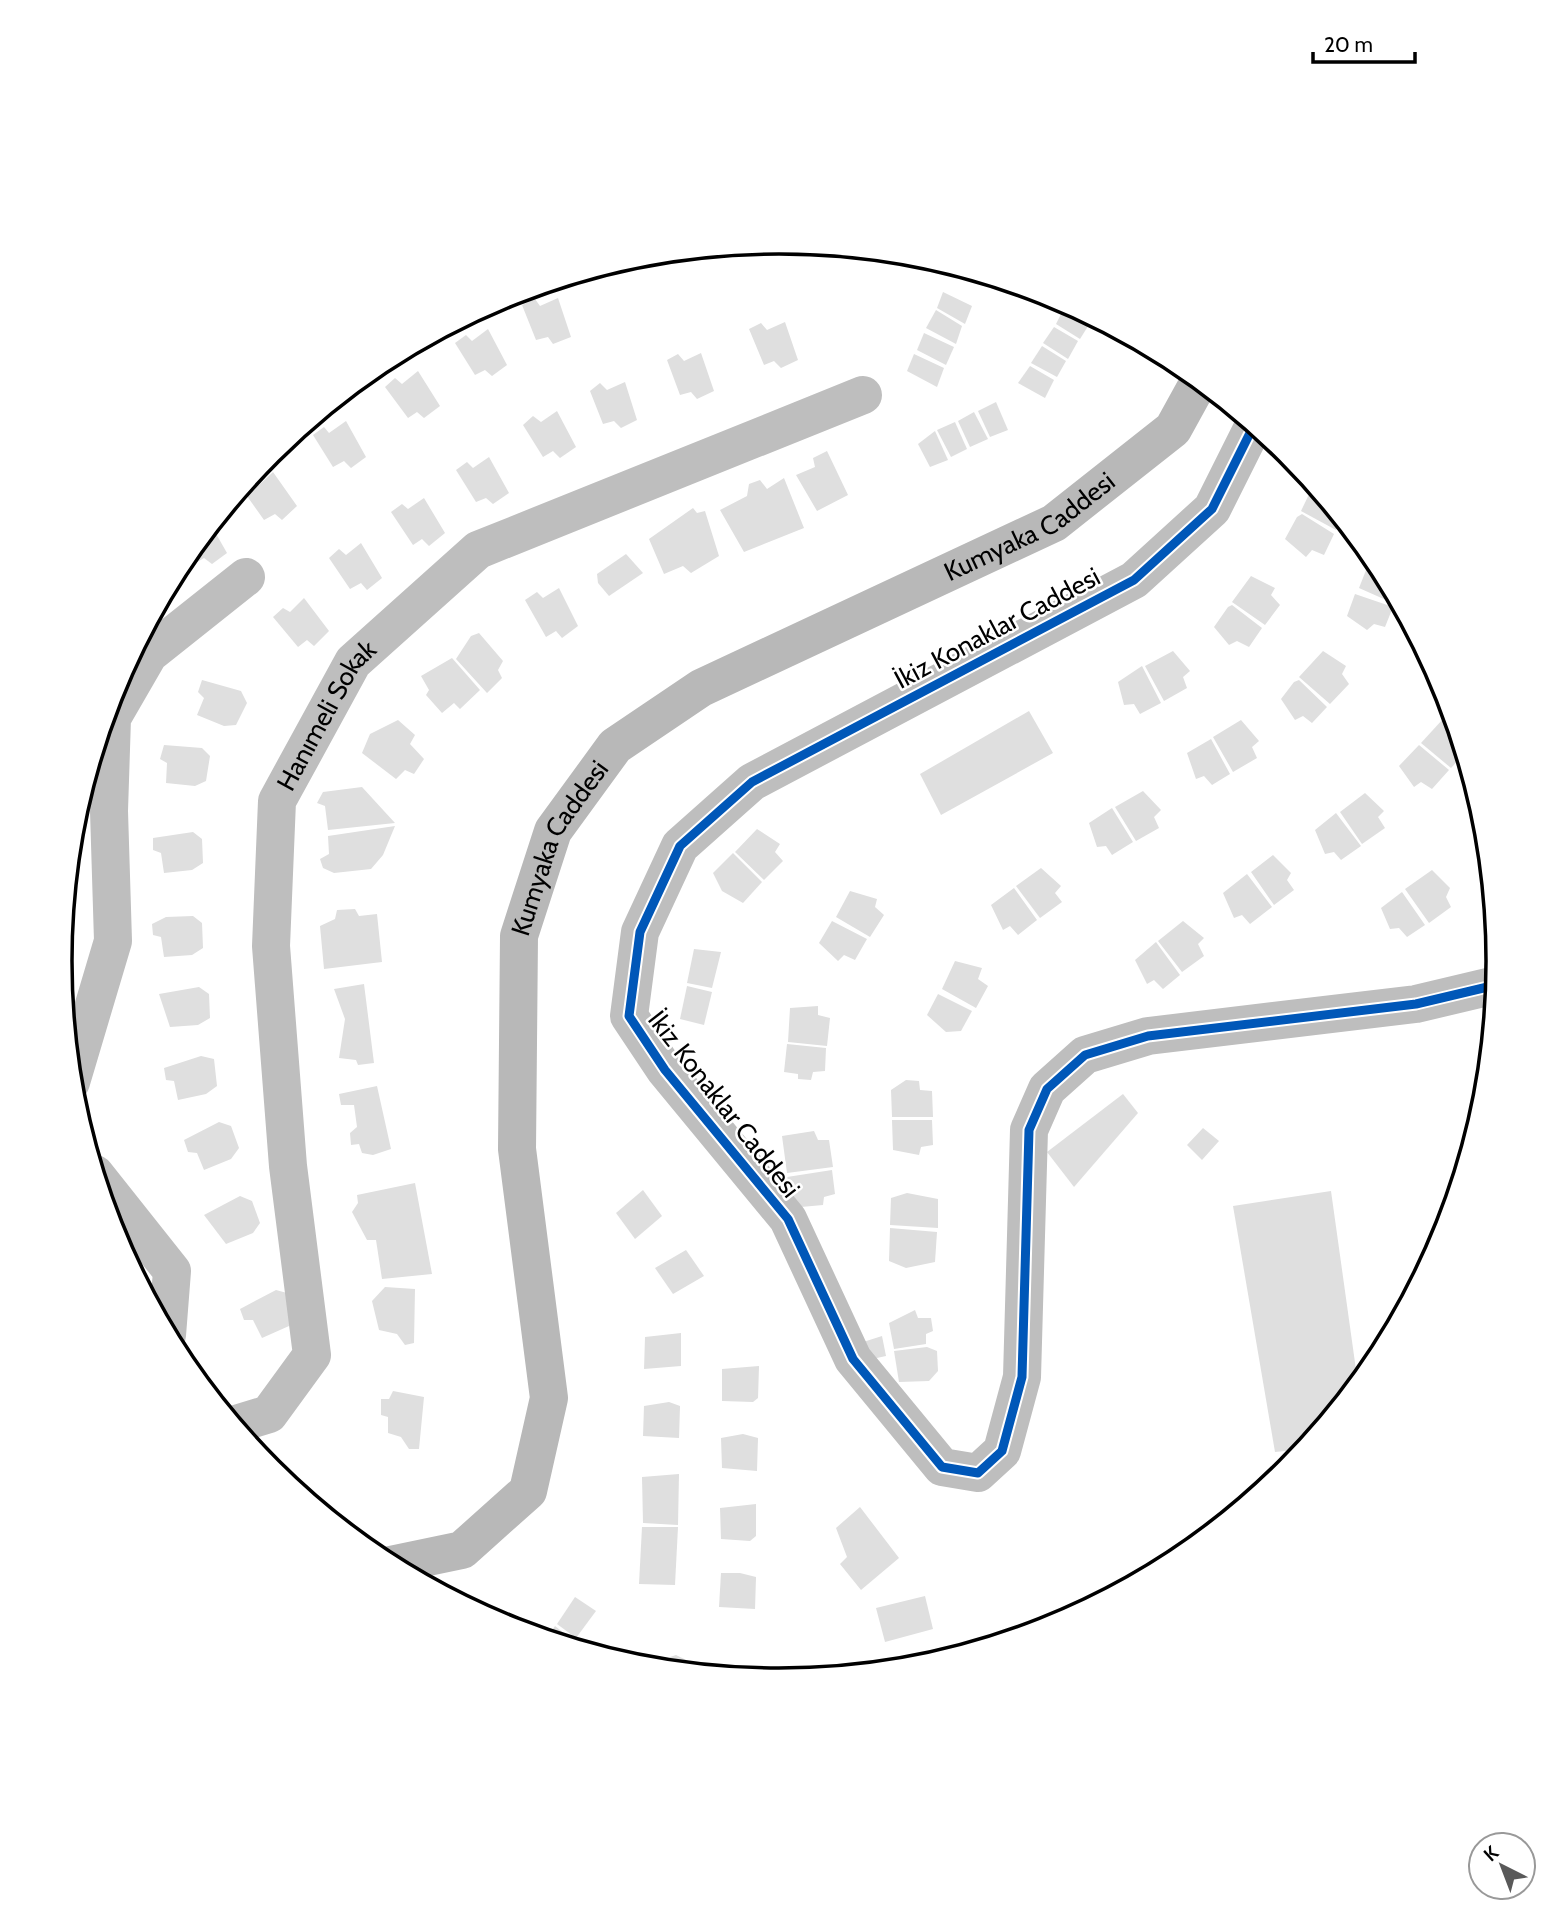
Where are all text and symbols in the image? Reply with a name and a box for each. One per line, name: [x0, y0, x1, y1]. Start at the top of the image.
scale bar: [1313, 21, 1414, 65]
text: 20 m: [1324, 32, 1373, 57]
street label: Kumyaka Caddesi: [939, 465, 1121, 588]
street label: İkiz Konaklar Caddesi: [889, 560, 1105, 696]
street label: Hanımeli Sokak: [270, 633, 383, 796]
street label: Kumyaka Caddesi: [504, 754, 615, 940]
street label: İkiz Konaklar Caddesi: [641, 1004, 807, 1204]
north arrow: [1467, 1831, 1537, 1901]
text: K: [1479, 1841, 1503, 1866]

